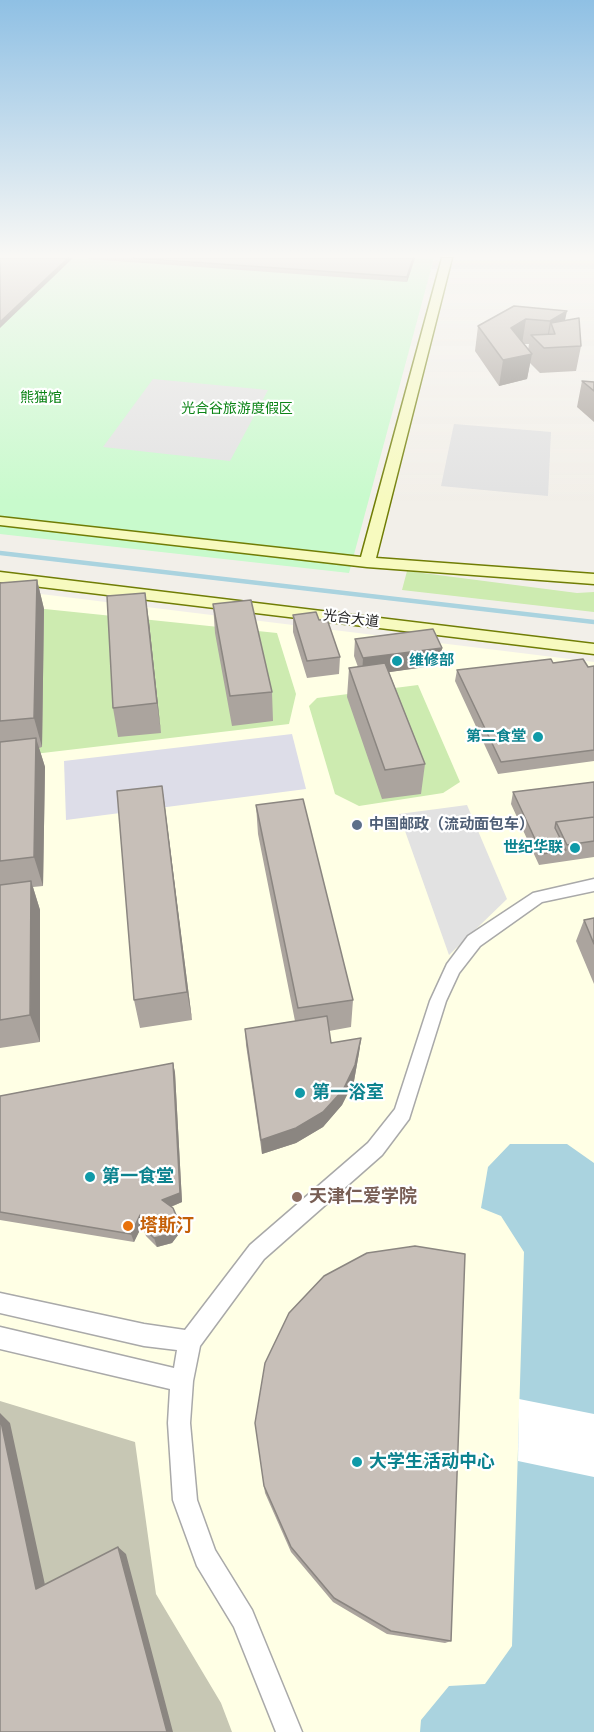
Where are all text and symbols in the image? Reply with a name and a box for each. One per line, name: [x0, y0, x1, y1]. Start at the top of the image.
park label: 熊猫馆: [20, 390, 62, 406]
park label: 光合谷旅游度假区: [181, 401, 293, 417]
street label: 光合大道: [322, 607, 380, 631]
place label: 维修部: [409, 652, 454, 670]
marker: 维修部: [390, 654, 404, 668]
place label: 第二食堂: [466, 728, 526, 746]
marker: 第二食堂: [531, 730, 545, 744]
place label: 中国邮政（流动面包车）: [369, 816, 534, 834]
marker: 中国邮政（流动面包车）: [350, 818, 364, 832]
place label: 世纪华联: [503, 839, 563, 857]
marker: 世纪华联: [568, 841, 582, 855]
place label: 第一浴室: [312, 1082, 384, 1104]
marker: 第一浴室: [293, 1086, 307, 1100]
place label: 第一食堂: [102, 1166, 174, 1188]
marker: 第一食堂: [83, 1170, 97, 1184]
place label: 天津仁爱学院: [309, 1186, 417, 1208]
marker: 天津仁爱学院: [290, 1190, 304, 1204]
place label: 塔斯汀: [140, 1215, 194, 1237]
marker: 塔斯汀: [121, 1219, 135, 1233]
place label: 大学生活动中心: [369, 1451, 495, 1473]
marker: 大学生活动中心: [350, 1455, 364, 1469]

